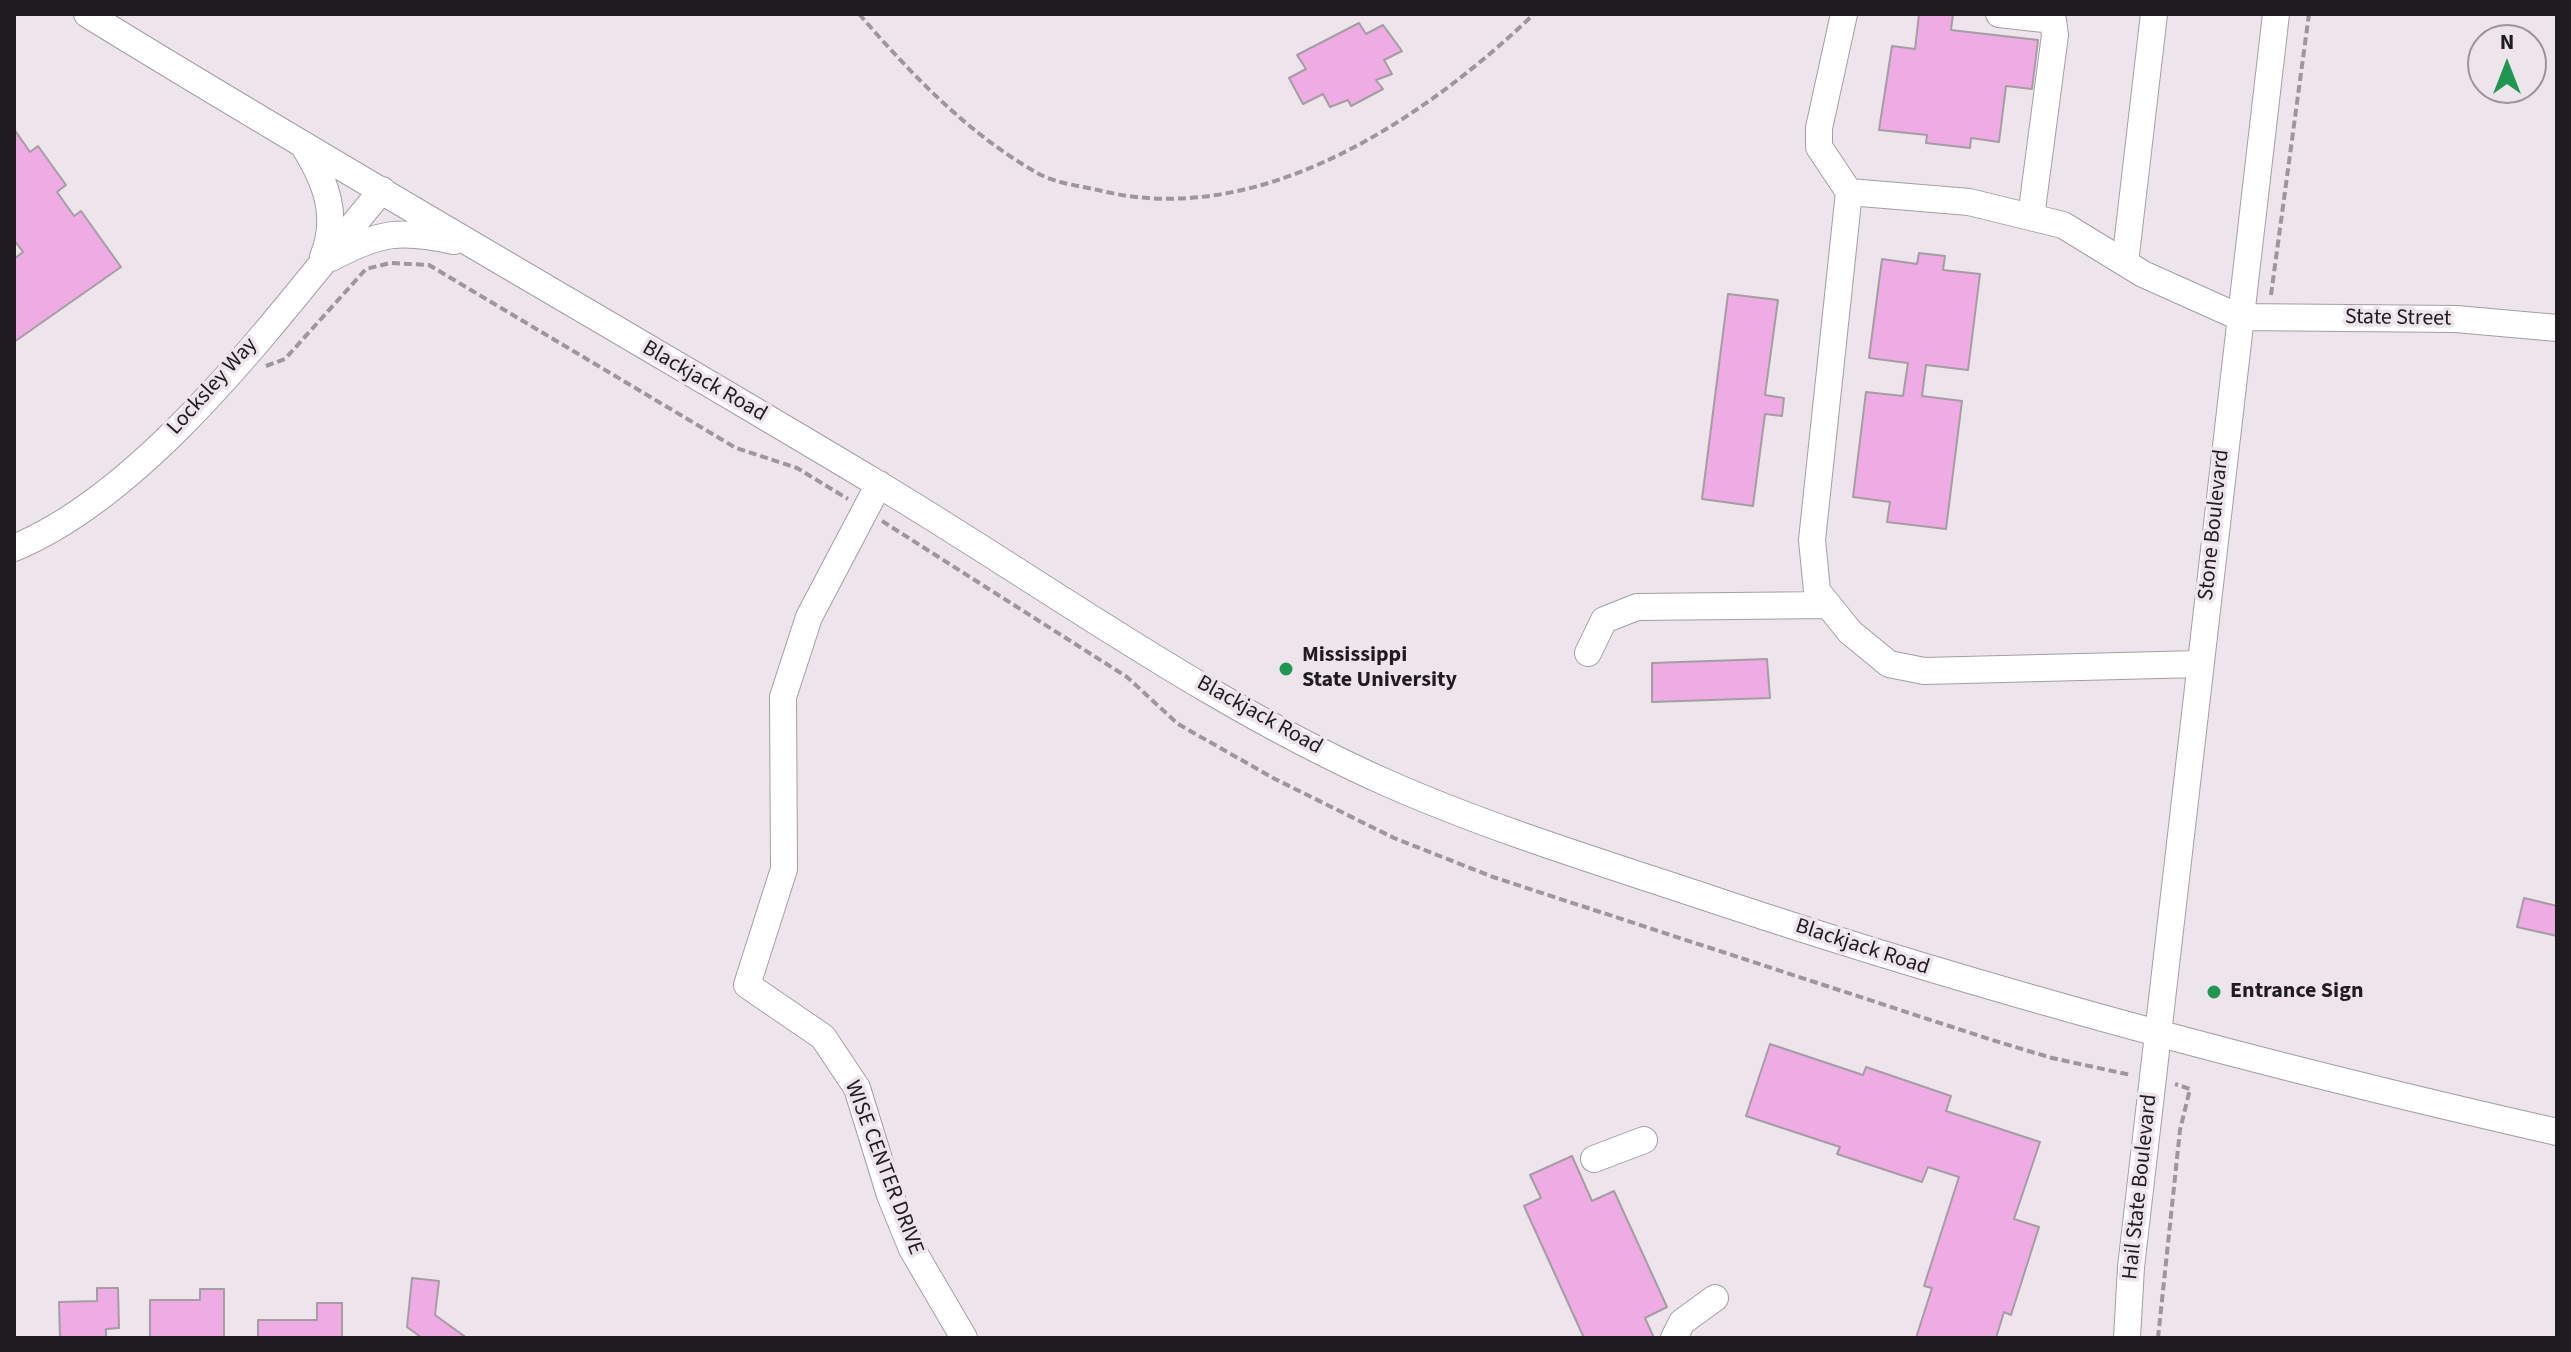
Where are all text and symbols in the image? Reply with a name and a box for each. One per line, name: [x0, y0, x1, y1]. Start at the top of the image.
north arrow: [2467, 24, 2547, 104]
text: N: [2500, 26, 2514, 58]
street label: State Street: [2345, 305, 2451, 333]
street label: Locksley Way: [162, 333, 264, 441]
street label: Blackjack Road: [637, 336, 771, 428]
street label: Stone Boulevard: [2194, 448, 2236, 602]
place label: Mississippi State University: [1302, 643, 1457, 694]
marker: Mississippi State University: [1277, 660, 1295, 678]
street label: Blackjack Road: [1192, 671, 1326, 761]
street label: Blackjack Road: [1792, 914, 1932, 982]
place label: Entrance Sign: [2230, 979, 2364, 1005]
marker: Entrance Sign: [2205, 983, 2223, 1001]
street label: WISE CENTER DRIVE: [838, 1077, 928, 1259]
street label: Hail State Boulevard: [2118, 1093, 2164, 1281]

